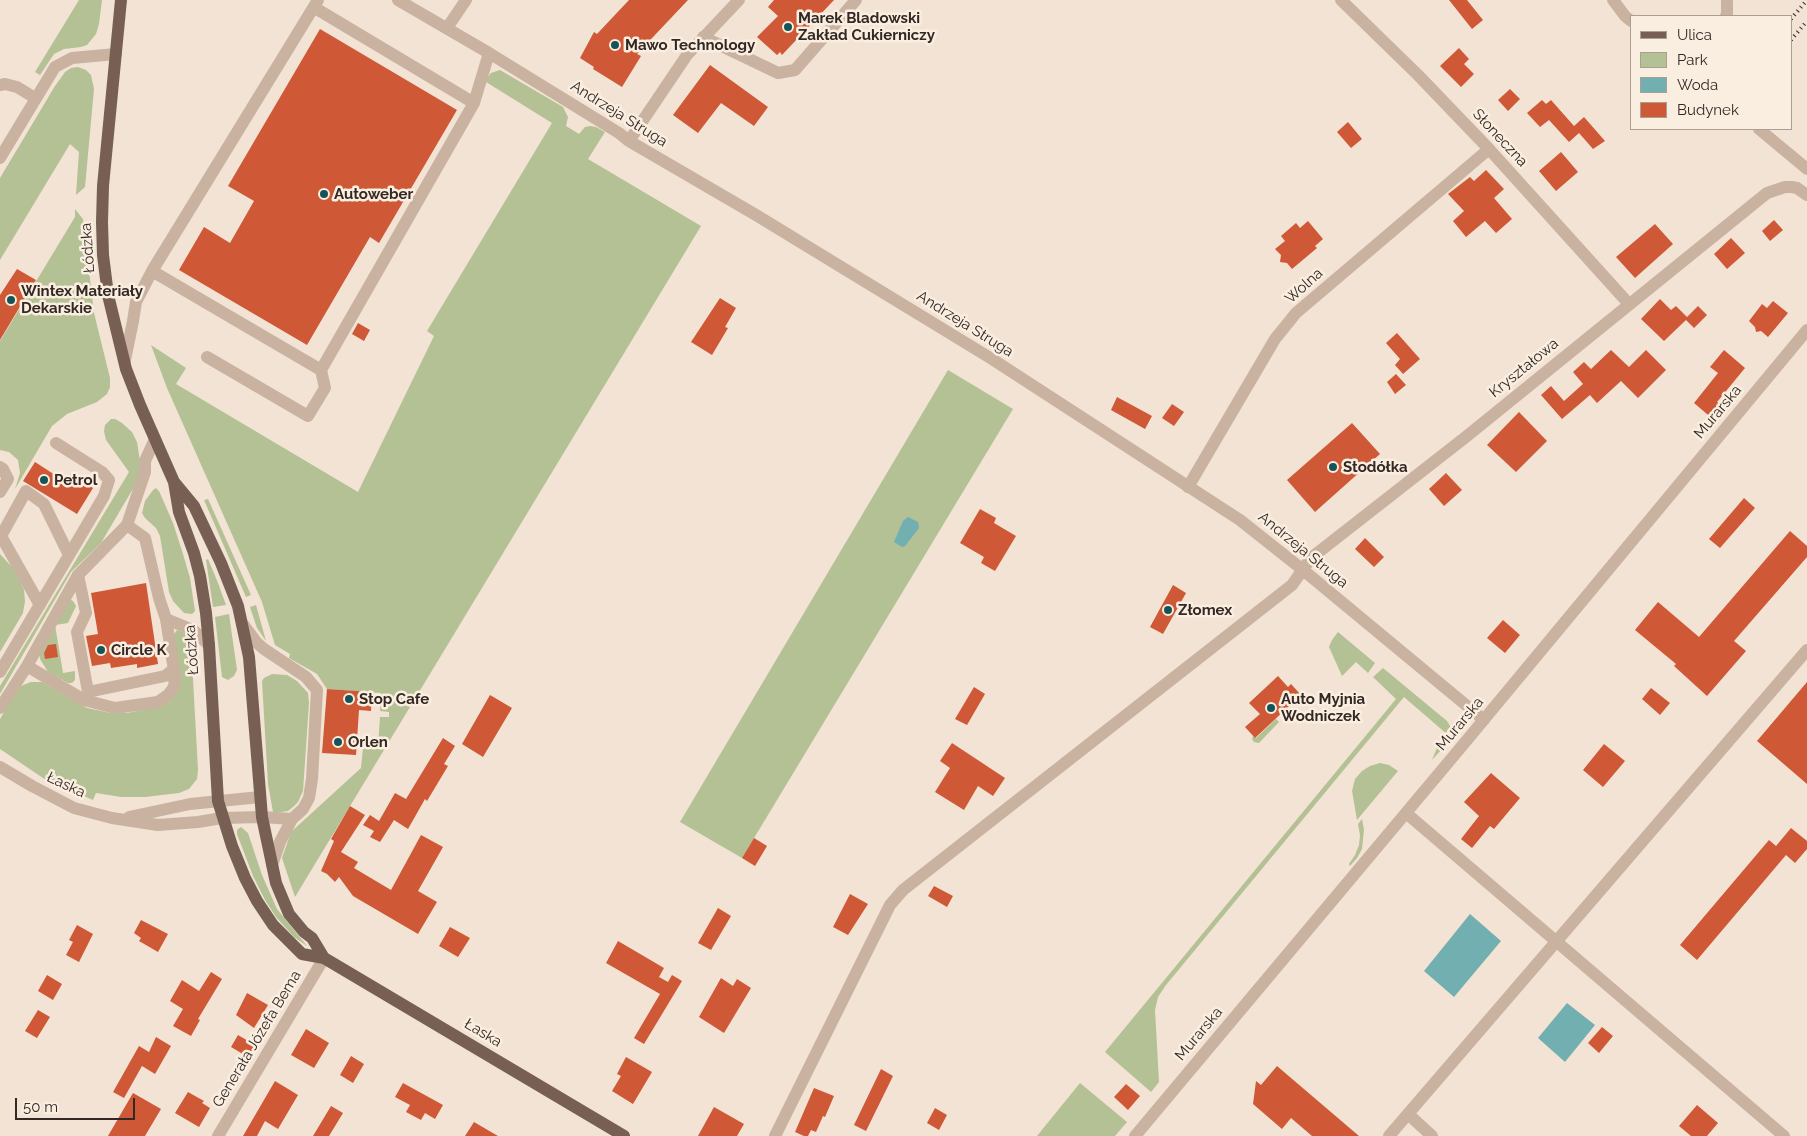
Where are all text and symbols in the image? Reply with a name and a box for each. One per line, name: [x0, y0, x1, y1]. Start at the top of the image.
place label: Marek Bladowski Zakład Cukierniczy: [798, 9, 935, 44]
legend: [1630, 15, 1792, 130]
marker: Marek Bladowski Zakład Cukierniczy: [782, 21, 794, 33]
text: Ulica: [1677, 26, 1712, 44]
place label: Mawo Technology: [625, 36, 755, 54]
marker: Mawo Technology: [609, 39, 621, 51]
text: Park: [1677, 51, 1708, 69]
text: Woda: [1677, 76, 1718, 94]
street label: Andrzeja Struga: [567, 77, 671, 151]
text: Budynek: [1677, 101, 1739, 119]
street label: Słoneczna: [1469, 105, 1531, 171]
place label: Autoweber: [334, 185, 413, 203]
marker: Autoweber: [318, 188, 330, 200]
street label: Łódzka: [77, 222, 99, 274]
street label: Wolna: [1281, 264, 1327, 308]
place label: Wintex Materiały Dekarskie: [21, 282, 143, 317]
street label: Andrzeja Struga: [913, 287, 1017, 361]
marker: Wintex Materiały Dekarskie: [5, 294, 17, 306]
street label: Kryształowa: [1486, 335, 1562, 401]
street label: Murarska: [1691, 382, 1745, 442]
place label: Stodółka: [1343, 458, 1408, 476]
marker: Stodółka: [1327, 461, 1339, 473]
place label: Petrol: [54, 471, 97, 489]
marker: Petrol: [38, 474, 50, 486]
street label: Andrzeja Struga: [1254, 508, 1352, 592]
place label: Złomex: [1178, 601, 1232, 619]
marker: Złomex: [1162, 604, 1174, 616]
street label: Łódzka: [181, 624, 203, 676]
place label: Circle K: [111, 641, 167, 659]
marker: Circle K: [95, 644, 107, 656]
place label: Stop Cafe: [359, 690, 429, 708]
place label: Auto Myjnia Wodniczek: [1281, 690, 1365, 725]
marker: Stop Cafe: [343, 693, 355, 705]
street label: Murarska: [1433, 694, 1487, 754]
marker: Auto Myjnia Wodniczek: [1265, 702, 1277, 714]
place label: Orlen: [348, 733, 388, 751]
marker: Orlen: [332, 736, 344, 748]
street label: Łaska: [44, 768, 88, 802]
street label: Generała Józefa Bema: [209, 967, 305, 1111]
street label: Murarska: [1172, 1004, 1226, 1064]
street label: Łaska: [461, 1015, 505, 1051]
scale bar: [18, 1088, 138, 1120]
text: 50 m: [23, 1098, 58, 1116]

